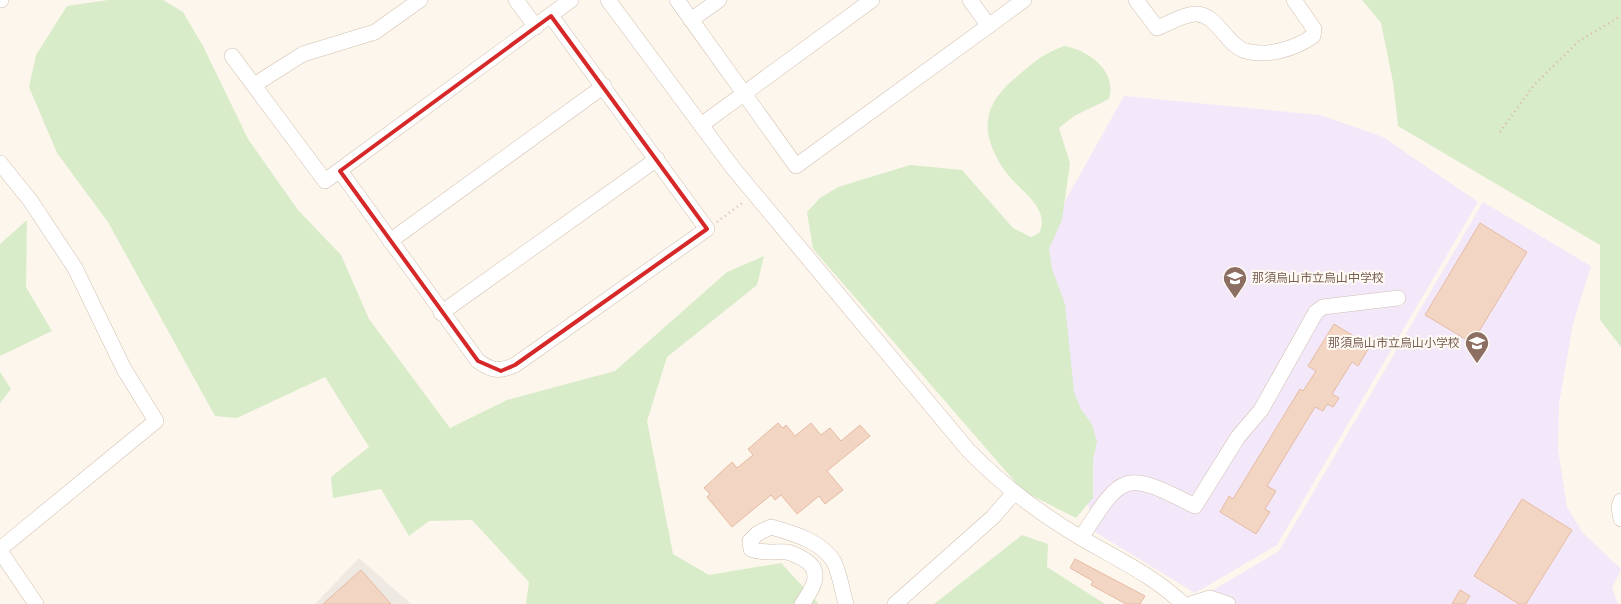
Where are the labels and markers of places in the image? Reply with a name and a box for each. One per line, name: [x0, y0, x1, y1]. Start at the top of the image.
school or university icon: 那須烏山市立烏山中学校: [1222, 265, 1248, 299]
place label: 那須烏山市立烏山中学校: [1252, 270, 1384, 284]
school or university icon: 那須烏山市立烏山小学校: [1464, 330, 1490, 364]
place label: 那須烏山市立烏山小学校: [1328, 335, 1460, 349]

